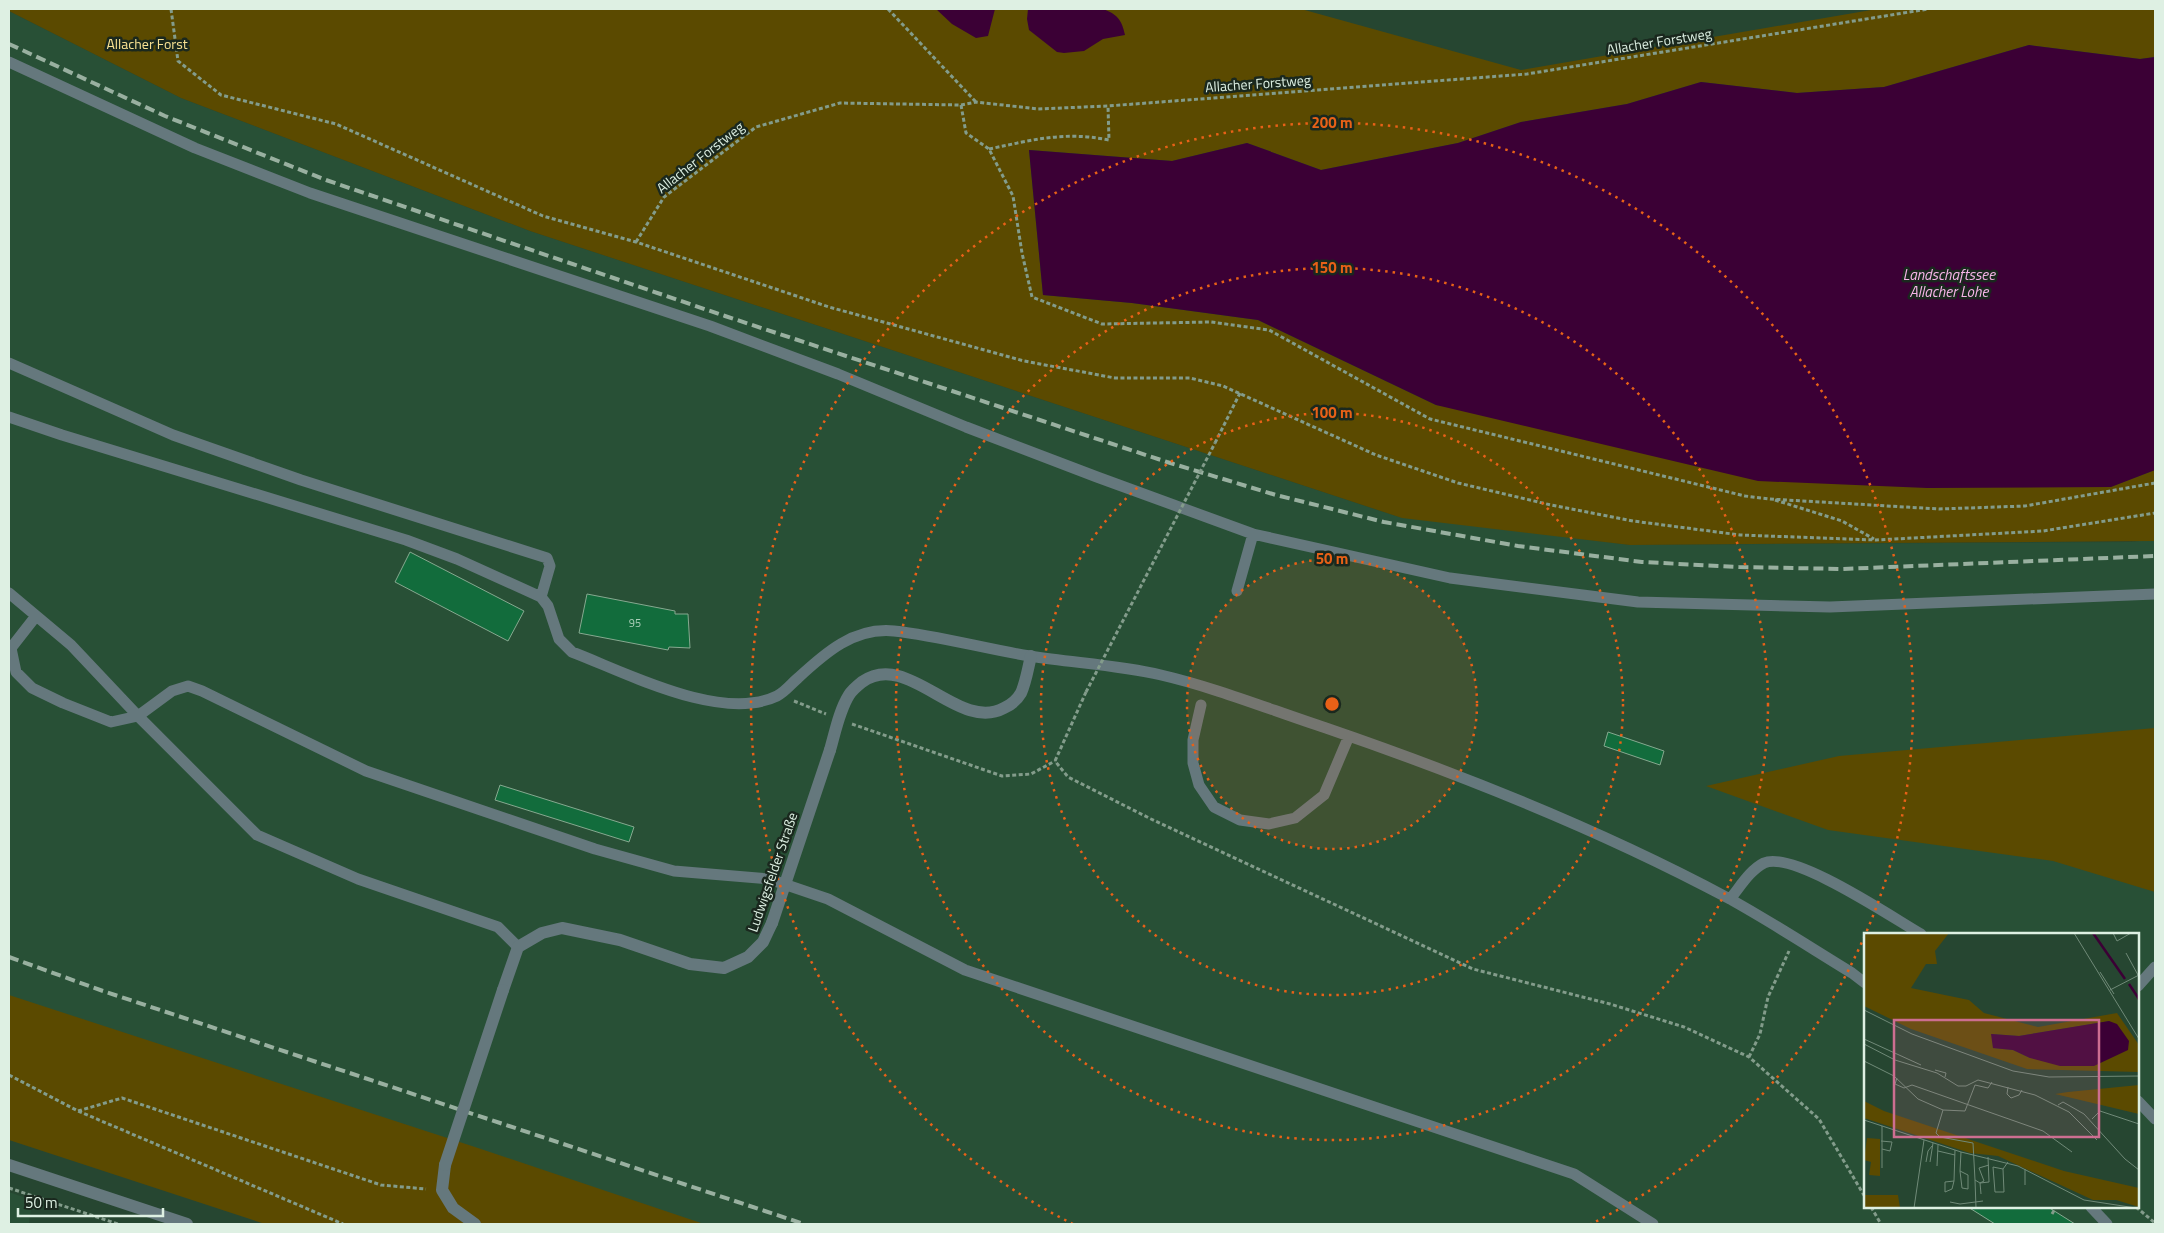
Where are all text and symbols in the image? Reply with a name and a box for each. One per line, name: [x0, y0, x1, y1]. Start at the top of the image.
street label: Allacher Forstweg: [1605, 22, 1713, 60]
park label: Allacher Forst: [106, 33, 188, 54]
street label: Allacher Forstweg: [1204, 69, 1312, 97]
text: 200 m: [1311, 111, 1353, 134]
street label: Allacher Forstweg: [652, 116, 748, 198]
text: 150 m: [1311, 256, 1353, 279]
water label: Landschaftssee Allacher Lohe: [1903, 263, 1996, 303]
text: 100 m: [1311, 401, 1353, 424]
text: 50 m: [1316, 547, 1348, 570]
house number: 95: [629, 615, 641, 631]
centre of rings: [1323, 695, 1341, 713]
street label: Ludwigsfelder Straße: [742, 809, 802, 935]
inset map: [1864, 933, 2139, 1208]
scale bar: [18, 1186, 162, 1218]
text: 50 m: [25, 1191, 58, 1214]

